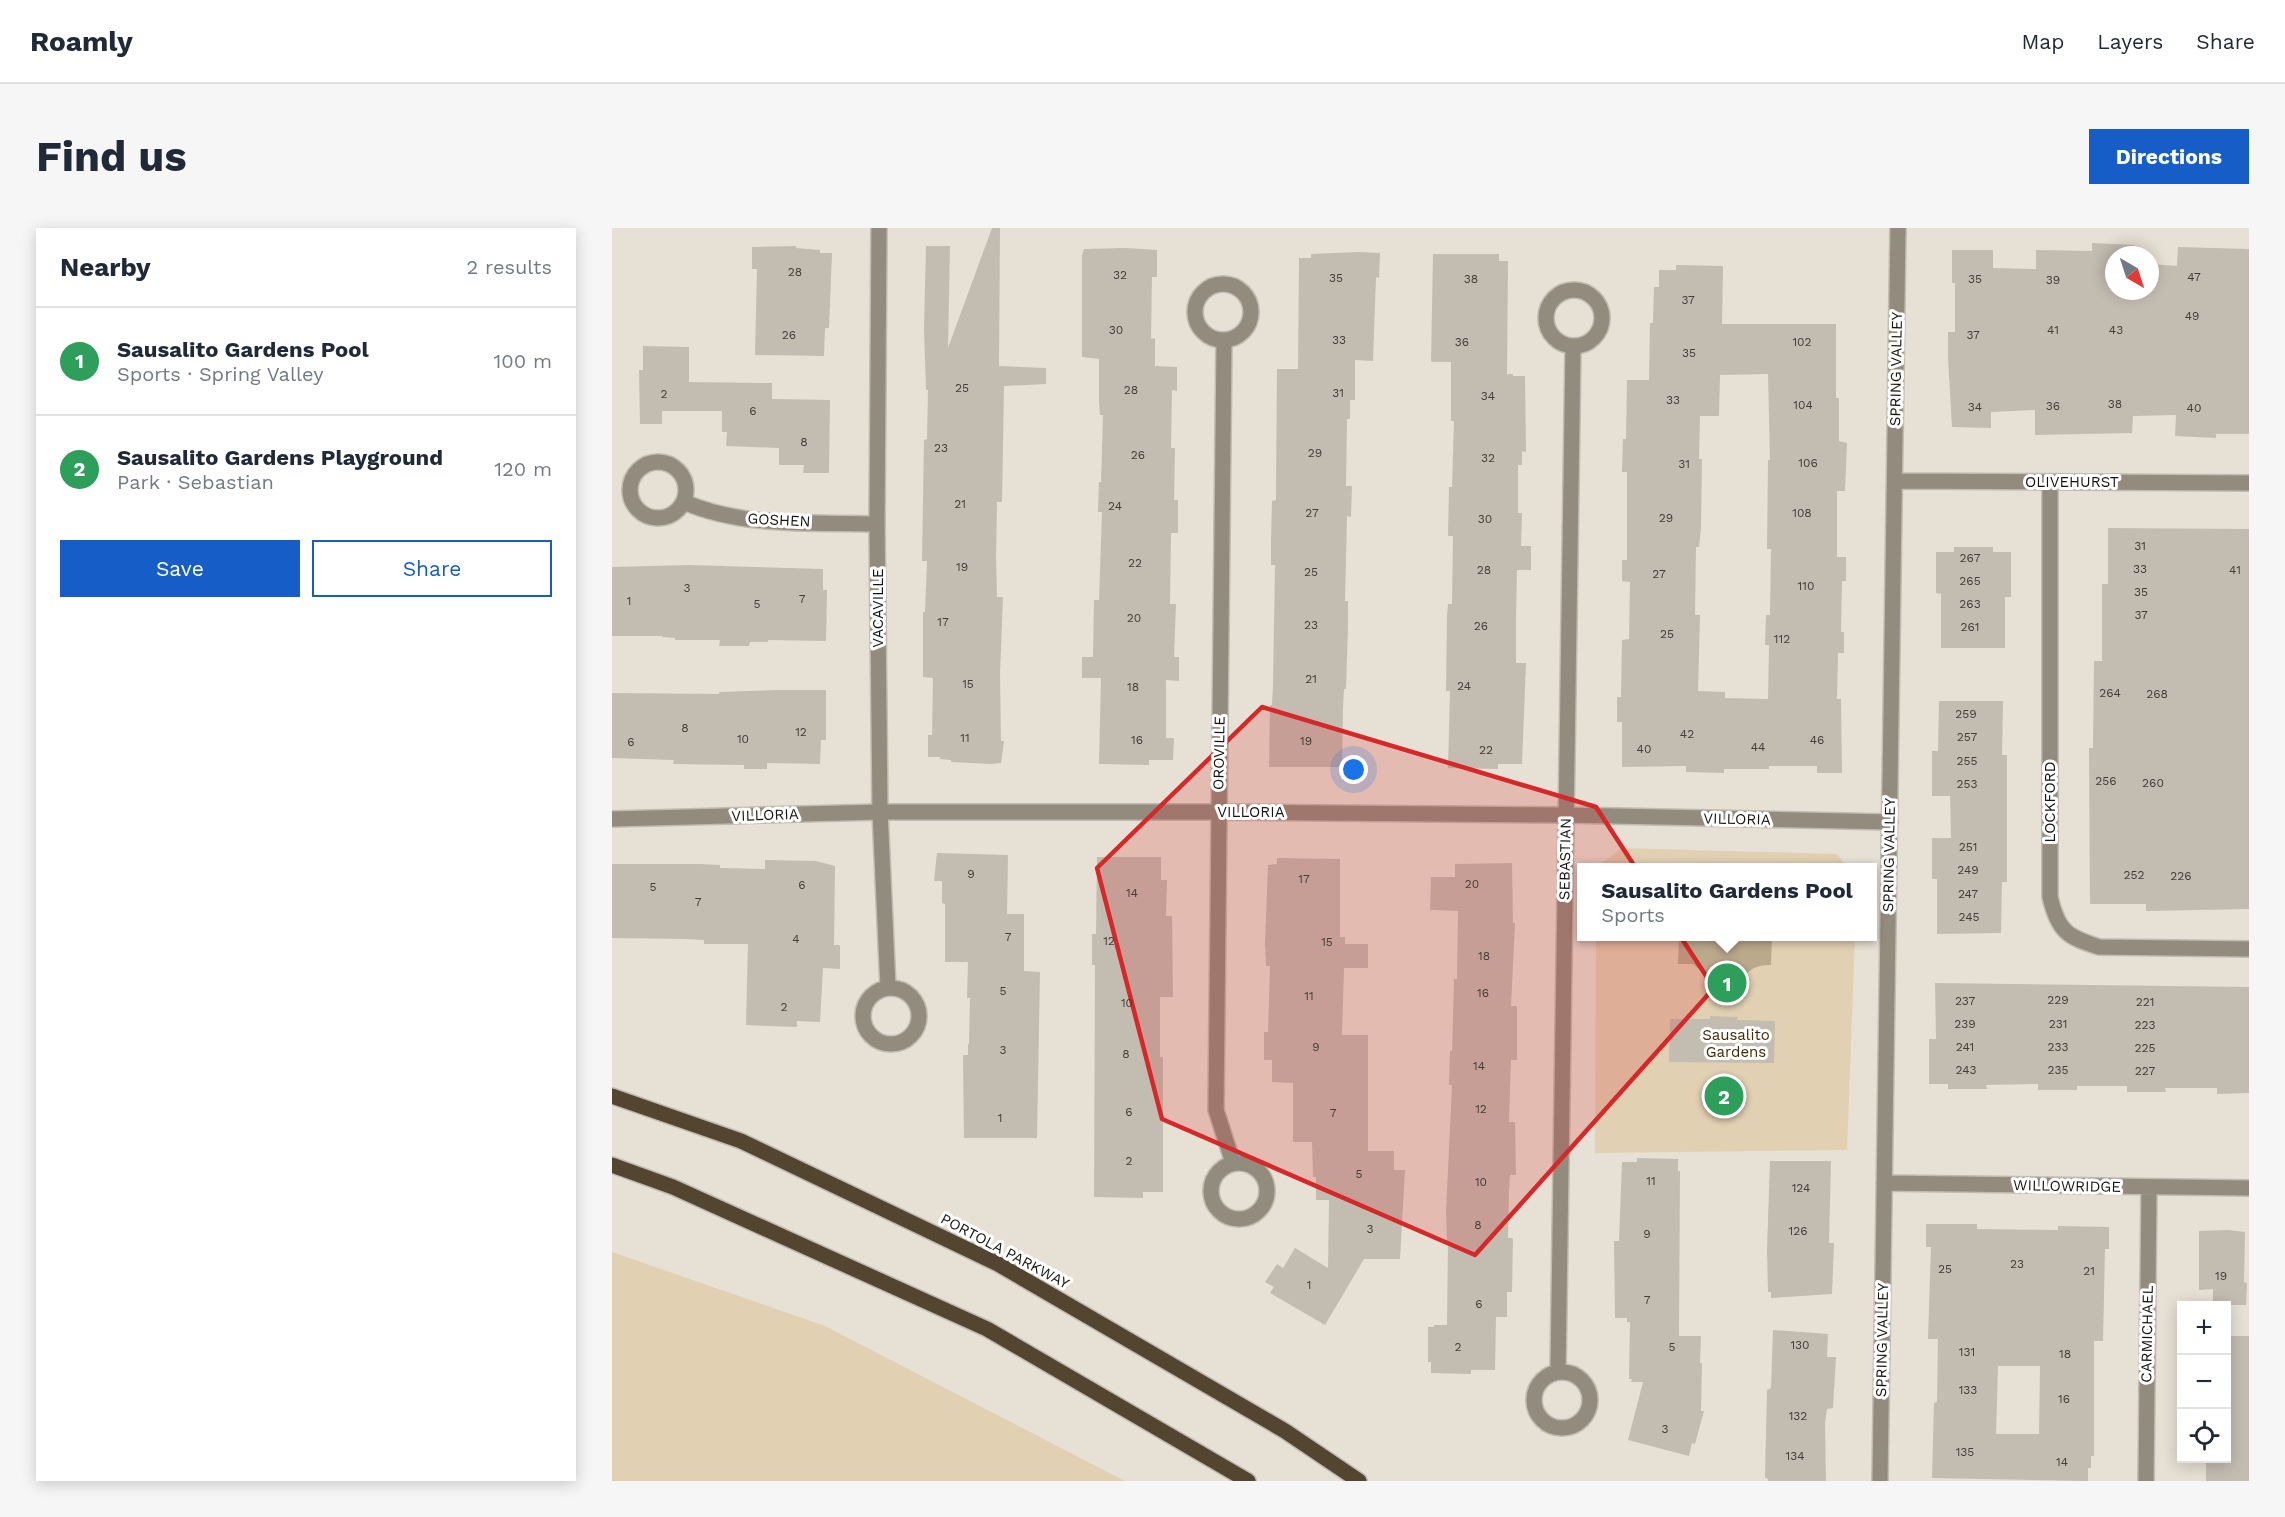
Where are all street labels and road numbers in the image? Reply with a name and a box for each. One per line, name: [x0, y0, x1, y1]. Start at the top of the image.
street label: SPRING VALLEY: [1886, 311, 1906, 426]
street label: OLIVEHURST: [2025, 473, 2119, 491]
street label: GOSHEN: [747, 509, 811, 531]
street label: VACAVILLE: [869, 568, 887, 648]
street label: OROVILLE: [1209, 716, 1229, 790]
street label: LOCKFORD: [2041, 762, 2059, 842]
street label: SPRING VALLEY: [1879, 797, 1899, 912]
street label: VILLORIA: [1217, 803, 1285, 821]
street label: VILLORIA: [731, 805, 799, 825]
street label: VILLORIA: [1703, 809, 1771, 829]
street label: SEBASTIAN: [1555, 818, 1575, 900]
street label: WILLOWRIDGE: [2013, 1176, 2121, 1196]
street label: PORTOLA PARKWAY: [938, 1210, 1073, 1293]
street label: SPRING VALLEY: [1872, 1282, 1892, 1397]
street label: CARMICHAEL: [2137, 1285, 2157, 1383]

